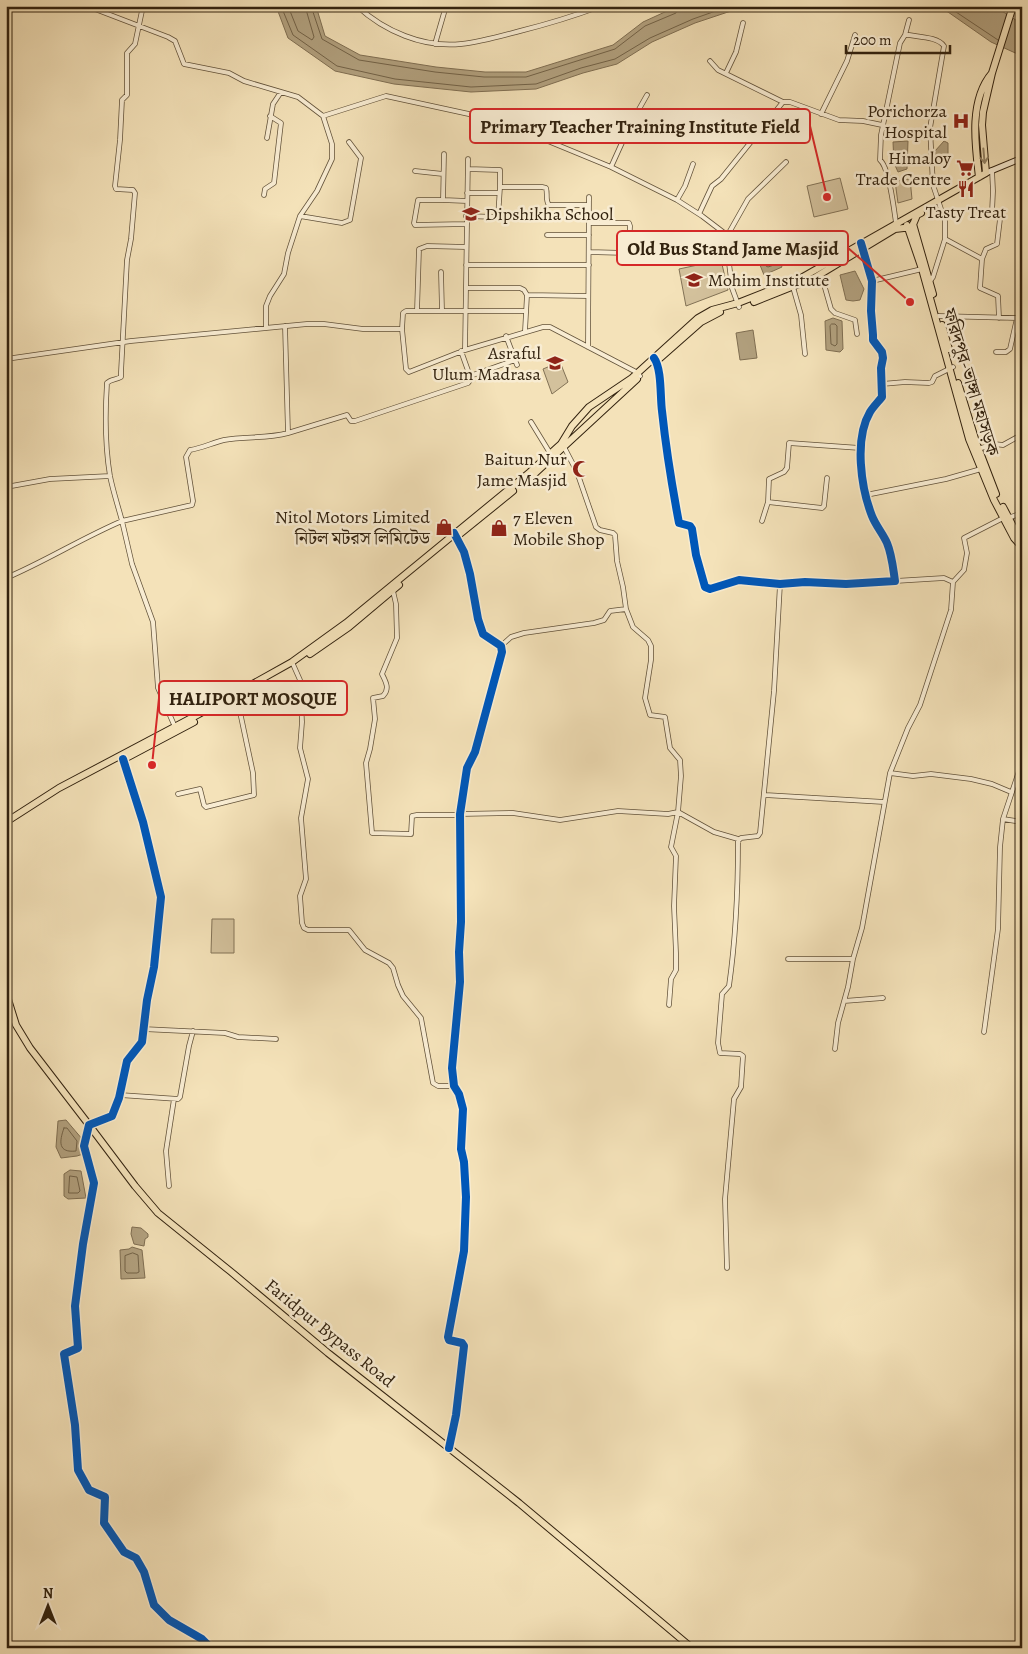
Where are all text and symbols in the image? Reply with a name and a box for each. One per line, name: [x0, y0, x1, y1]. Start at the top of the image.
scale bar: [846, 22, 949, 54]
text: 200 m: [853, 30, 892, 50]
place label: Porichorza Hospital: [867, 99, 948, 144]
callout: Primary Teacher Training Institute Field: [470, 109, 810, 143]
hospital icon: Porichorza Hospital: [951, 111, 971, 131]
text: Primary Teacher Training Institute Field: [480, 114, 801, 140]
place label: Himaloy Trade Centre: [856, 146, 952, 191]
one-way arrow: [980, 147, 989, 163]
supermarket icon: Himaloy Trade Centre: [955, 158, 975, 178]
restaurant icon: Tasty Treat: [956, 179, 976, 199]
place label: Tasty Treat: [926, 200, 1006, 224]
place label: Dipshikha School: [485, 202, 614, 226]
school or university icon: Dipshikha School: [461, 204, 481, 224]
callout: Old Bus Stand Jame Masjid: [617, 231, 848, 265]
text: Old Bus Stand Jame Masjid: [627, 236, 839, 262]
place label: Mohim Institute: [708, 268, 829, 292]
school or university icon: Mohim Institute: [684, 270, 704, 290]
street label: ফরিদপুর-ভাঙ্গা মহাসড়ক: [937, 304, 1005, 460]
place label: Asraful Ulum Madrasa: [432, 341, 542, 386]
school or university icon: Asraful Ulum Madrasa: [545, 353, 565, 373]
place label: Baitun Nur Jame Masjid: [477, 447, 567, 492]
mosque icon: Baitun Nur Jame Masjid: [571, 459, 591, 479]
place label: Nitol Motors Limited নিটল মটরস লিমিটেড: [275, 505, 431, 550]
place label: 7 Eleven Mobile Shop: [513, 506, 605, 551]
shop icon: Nitol Motors Limited নিটল মটরস লিমিটেড: [434, 517, 454, 537]
shop icon: 7 Eleven Mobile Shop: [489, 518, 509, 538]
callout: HALIPORT MOSQUE: [159, 681, 347, 715]
text: HALIPORT MOSQUE: [169, 686, 337, 712]
street label: Faridpur Bypass Road: [260, 1273, 400, 1393]
north arrow: [22, 1582, 72, 1632]
text: N: [43, 1584, 53, 1603]

